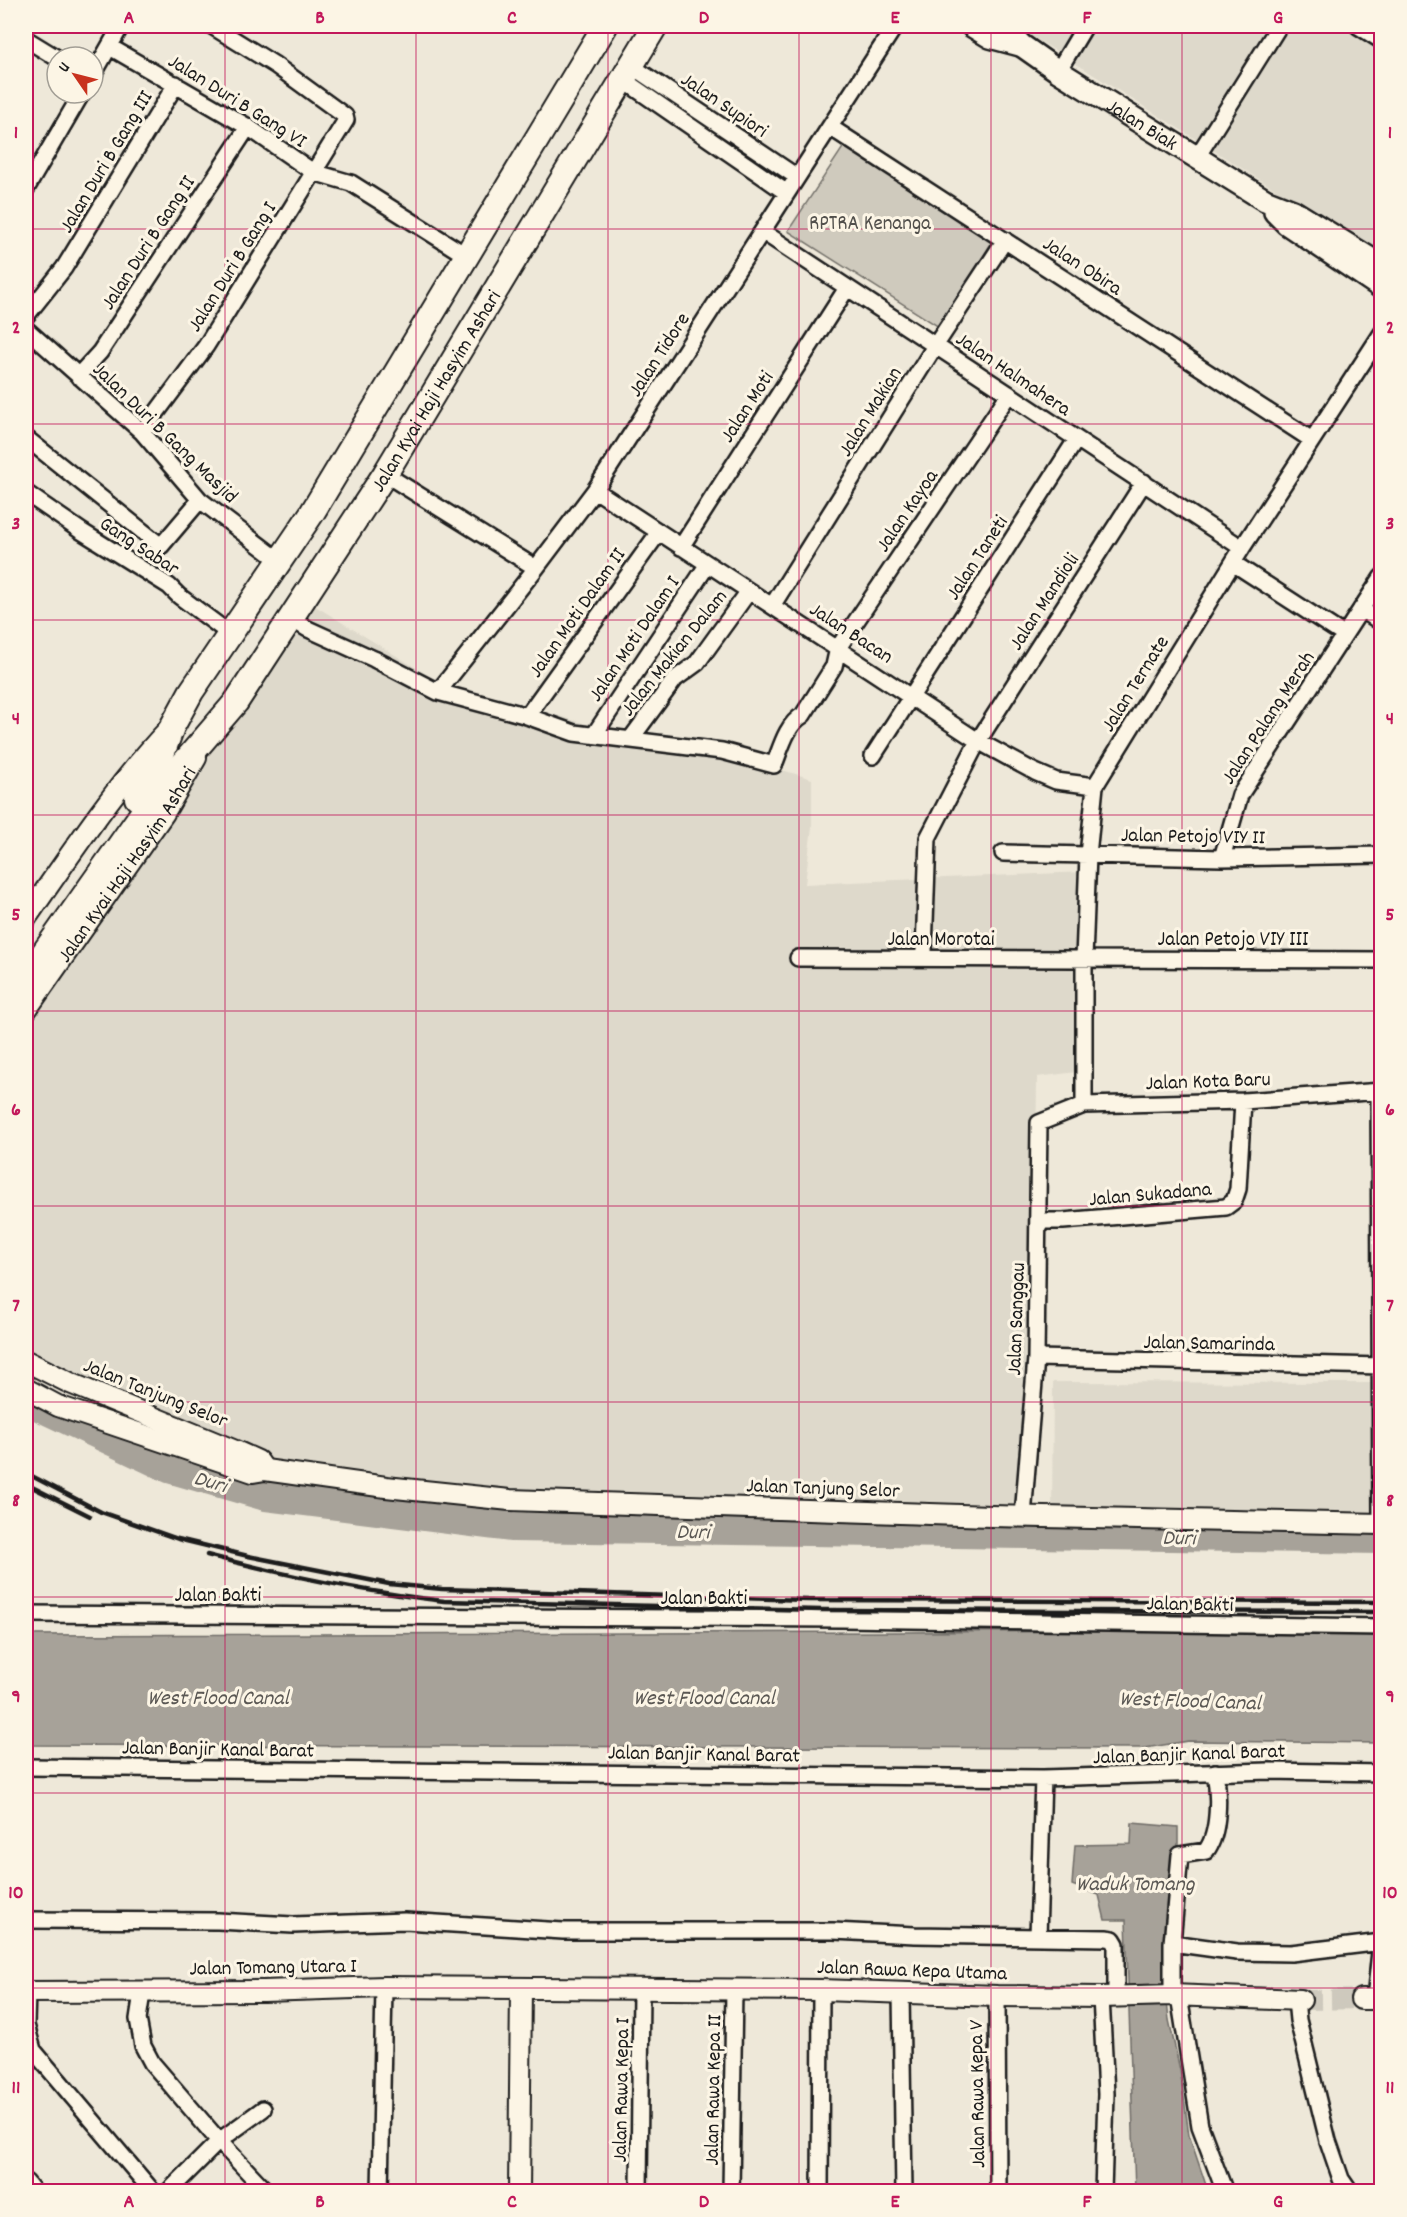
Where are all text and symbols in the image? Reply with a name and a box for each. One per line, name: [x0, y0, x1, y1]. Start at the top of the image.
text: A: [124, 5, 135, 33]
text: B: [315, 5, 325, 33]
text: C: [507, 5, 517, 33]
text: D: [699, 5, 710, 33]
text: E: [890, 5, 900, 33]
text: F: [1083, 5, 1093, 33]
text: G: [1273, 5, 1283, 33]
north arrow: [45, 45, 105, 105]
street label: Jalan Duri B Gang VI: [161, 48, 312, 158]
text: U: [53, 58, 77, 78]
street label: Jalan Supiori: [674, 66, 773, 147]
street label: Jalan Duri B Gang III: [53, 85, 162, 240]
street label: Jalan Biak: [1099, 93, 1182, 160]
text: 1: [14, 120, 18, 148]
text: 1: [1388, 120, 1392, 148]
street label: Jalan Duri B Gang II: [95, 170, 205, 317]
street label: Jalan Duri B Gang I: [181, 196, 286, 339]
park label: RPTRA Kenanga: [809, 210, 932, 240]
street label: Jalan Obira: [1036, 231, 1128, 305]
street label: Jalan Kyai Haji Hasyim Ashari: [365, 285, 510, 499]
street label: Jalan Tidore: [622, 307, 699, 404]
text: 2: [12, 315, 20, 343]
text: 2: [1386, 315, 1394, 343]
street label: Jalan Halmahera: [949, 326, 1077, 426]
street label: Jalan Duri B Gang Masjid: [84, 357, 243, 512]
street label: Jalan Makian: [832, 362, 911, 463]
street label: Jalan Moti: [714, 366, 783, 449]
street label: Jalan Kayoa: [870, 463, 948, 559]
street label: Gang Sabar: [92, 510, 184, 585]
street label: Jalan Taneti: [940, 510, 1017, 607]
text: 3: [12, 511, 20, 539]
text: 3: [1386, 511, 1394, 539]
street label: Jalan Moti Dalam II: [522, 542, 635, 685]
street label: Jalan Mandioli: [1003, 548, 1088, 657]
street label: Jalan Moti Dalam I: [582, 570, 689, 709]
street label: Jalan Makian Dalam: [615, 584, 736, 724]
street label: Jalan Bacan: [803, 596, 898, 673]
street label: Jalan Ternate: [1095, 630, 1178, 739]
street label: Jalan Palang Merah: [1215, 646, 1324, 791]
text: 4: [12, 706, 20, 734]
text: 4: [1386, 706, 1394, 734]
street label: Jalan Kyai Haji Hasyim Ashari: [51, 762, 206, 970]
street label: Jalan Petojo VIY II: [1120, 822, 1266, 854]
text: 5: [11, 902, 21, 930]
text: 5: [1385, 902, 1395, 930]
street label: Jalan Morotai: [887, 926, 995, 956]
street label: Jalan Petojo VIY III: [1157, 926, 1309, 956]
street label: Jalan Kota Baru: [1145, 1066, 1271, 1100]
text: 6: [11, 1097, 21, 1125]
text: 6: [1385, 1097, 1395, 1125]
street label: Jalan Sukadana: [1088, 1176, 1214, 1216]
street label: Jalan Sanggau: [1001, 1262, 1035, 1376]
text: 7: [12, 1293, 20, 1321]
text: 7: [1386, 1293, 1394, 1321]
street label: Jalan Samarinda: [1143, 1329, 1276, 1361]
street label: Jalan Tanjung Selor: [78, 1352, 232, 1438]
water label: Duri: [190, 1464, 233, 1504]
street label: Jalan Tanjung Selor: [746, 1472, 900, 1508]
text: 8: [12, 1488, 20, 1516]
text: 8: [1386, 1488, 1394, 1516]
water label: Duri: [676, 1518, 713, 1549]
water label: Duri: [1162, 1524, 1199, 1555]
street label: Jalan Bakti: [175, 1582, 262, 1612]
street label: Jalan Bakti: [661, 1585, 748, 1615]
street label: Jalan Bakti: [1146, 1590, 1234, 1622]
text: 9: [11, 1684, 21, 1712]
water label: West Flood Canal: [147, 1684, 291, 1715]
water label: West Flood Canal: [633, 1684, 777, 1715]
text: 9: [1385, 1684, 1395, 1712]
water label: West Flood Canal: [1119, 1685, 1263, 1721]
street label: Jalan Banjir Kanal Barat: [121, 1734, 315, 1768]
street label: Jalan Banjir Kanal Barat: [1092, 1738, 1286, 1774]
street label: Jalan Banjir Kanal Barat: [607, 1739, 801, 1773]
water label: Waduk Tomang: [1076, 1870, 1196, 1901]
text: 10: [8, 1880, 24, 1908]
text: 10: [1382, 1880, 1398, 1908]
street label: Jalan Tomang Utara I: [189, 1953, 357, 1985]
street label: Jalan Rawa Kepa Utama: [816, 1954, 1009, 1990]
street label: Jalan Rawa Kepa II: [699, 2014, 731, 2166]
street label: Jalan Rawa Kepa I: [607, 2017, 639, 2163]
street label: Jalan Rawa Kepa V: [963, 2019, 995, 2168]
text: 11: [12, 2075, 20, 2103]
text: 11: [1386, 2075, 1394, 2103]
text: A: [124, 2189, 135, 2217]
text: B: [315, 2189, 325, 2217]
text: C: [507, 2189, 517, 2217]
text: D: [699, 2189, 710, 2217]
text: E: [890, 2189, 900, 2217]
text: F: [1083, 2189, 1093, 2217]
text: G: [1273, 2189, 1283, 2217]

